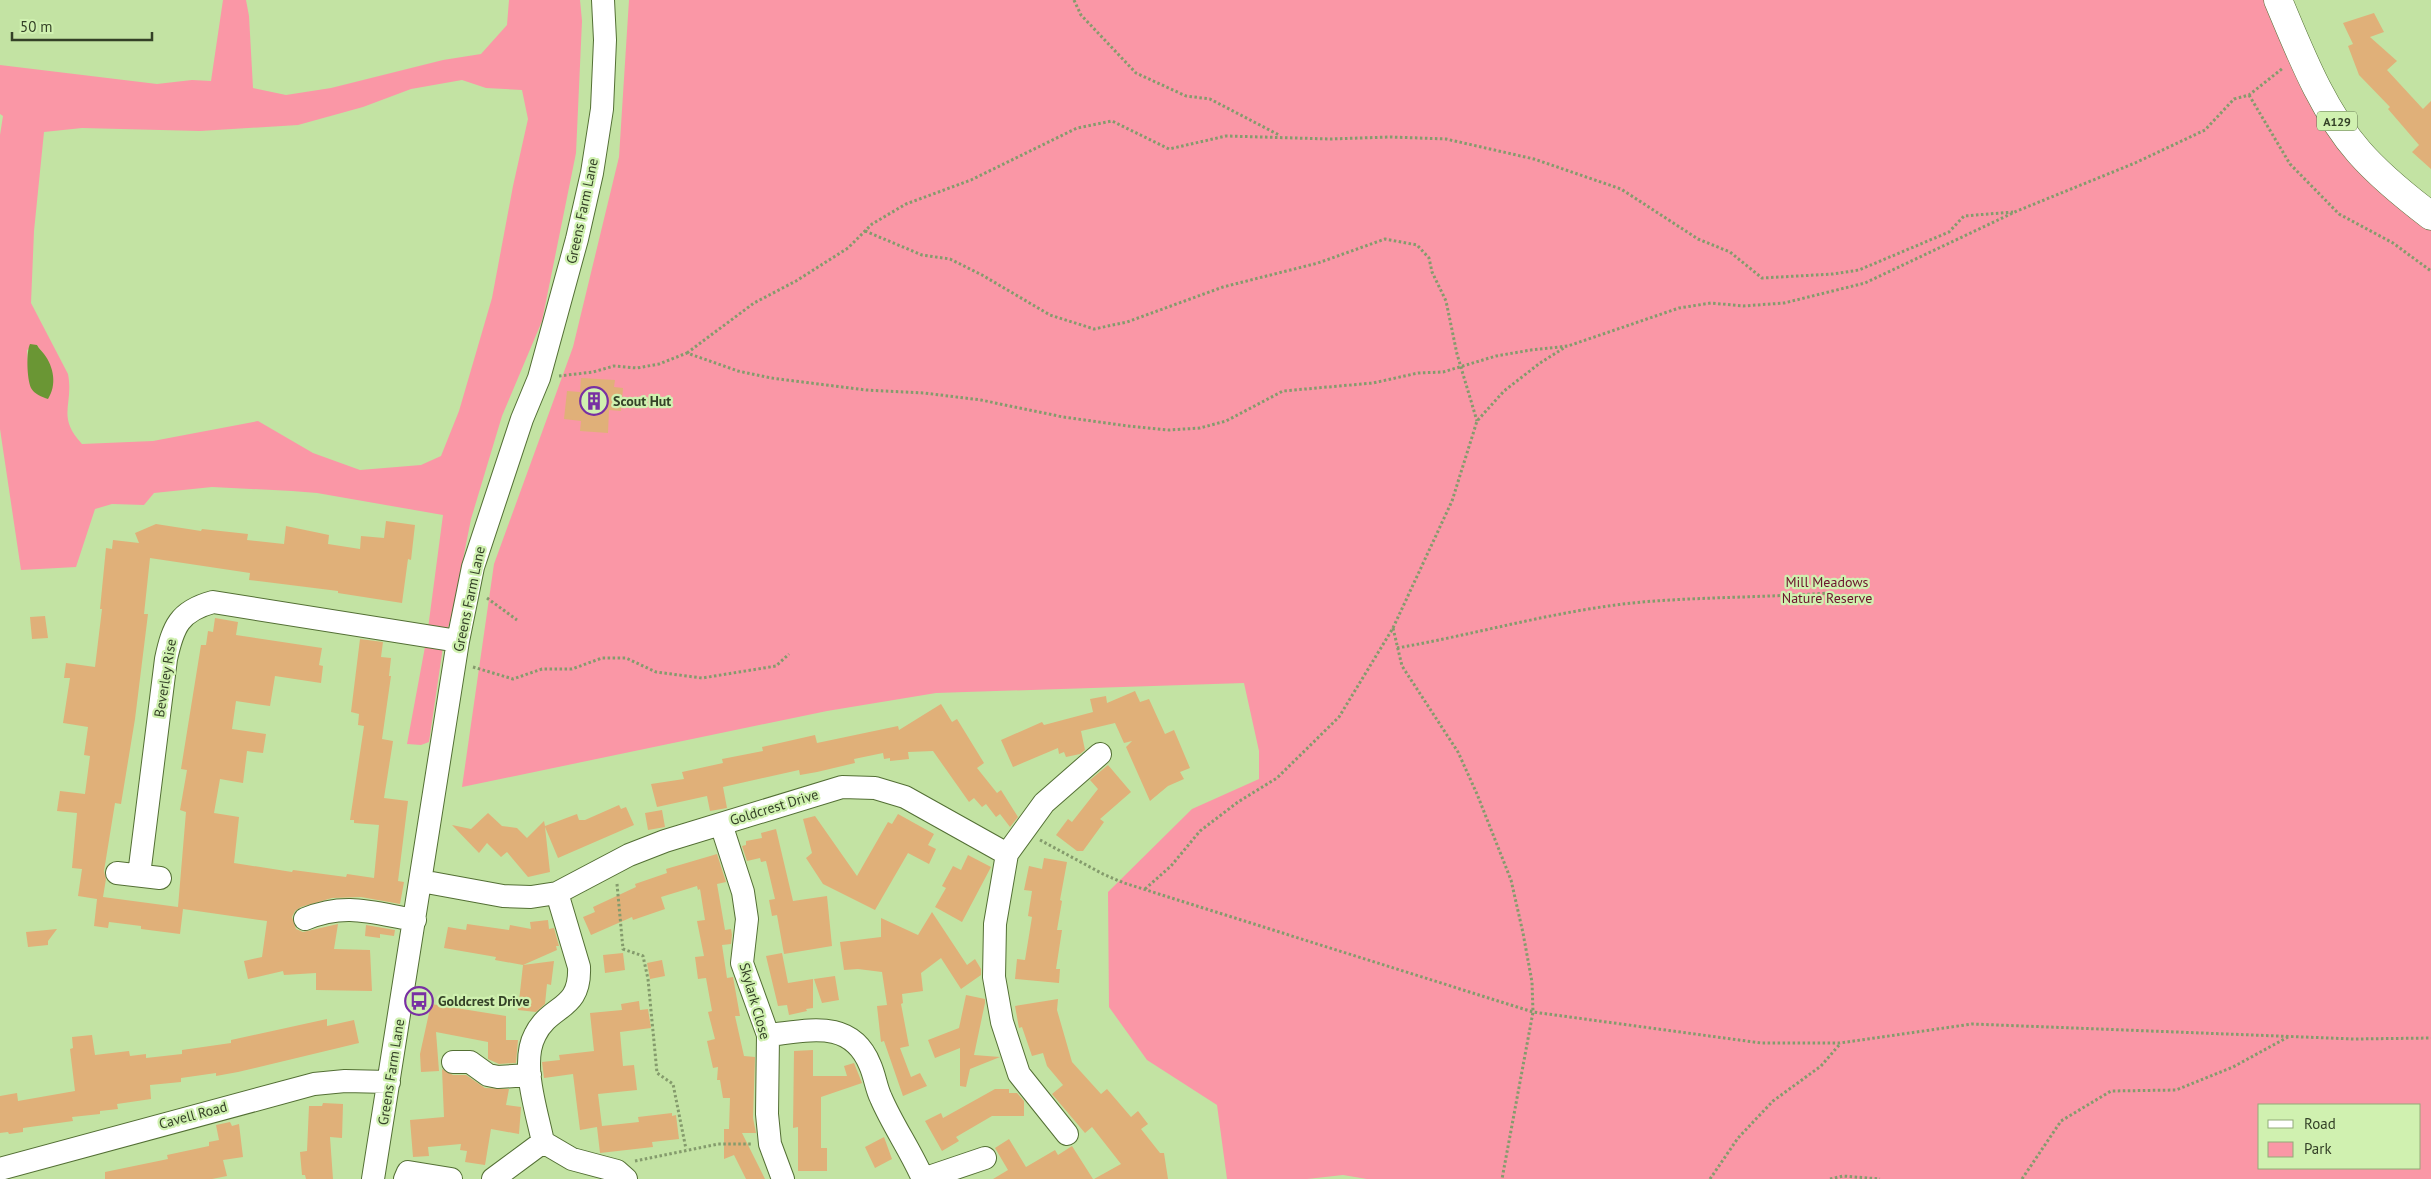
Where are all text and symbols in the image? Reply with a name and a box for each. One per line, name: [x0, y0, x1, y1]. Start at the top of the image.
scale bar: [12, 10, 152, 42]
text: 50 m: [20, 17, 53, 36]
road number: A129: [2317, 112, 2357, 130]
street label: Greens Farm Lane: [562, 157, 602, 265]
building icon: Scout Hut: [579, 386, 609, 416]
place label: Scout Hut: [613, 392, 671, 410]
street label: Greens Farm Lane: [449, 545, 489, 653]
park label: Mill Meadows Nature Reserve: [1782, 573, 1872, 607]
street label: Beverley Rise: [150, 637, 180, 719]
street label: Goldcrest Drive: [728, 785, 820, 829]
street label: Skylark Close: [735, 961, 775, 1041]
bus stop icon: Goldcrest Drive: [404, 986, 434, 1016]
place label: Goldcrest Drive: [438, 992, 530, 1010]
street label: Greens Farm Lane: [374, 1018, 408, 1126]
street label: Cavell Road: [157, 1097, 229, 1133]
legend: [2258, 1104, 2421, 1169]
text: Road: [2304, 1114, 2336, 1133]
text: Park: [2304, 1139, 2332, 1158]

